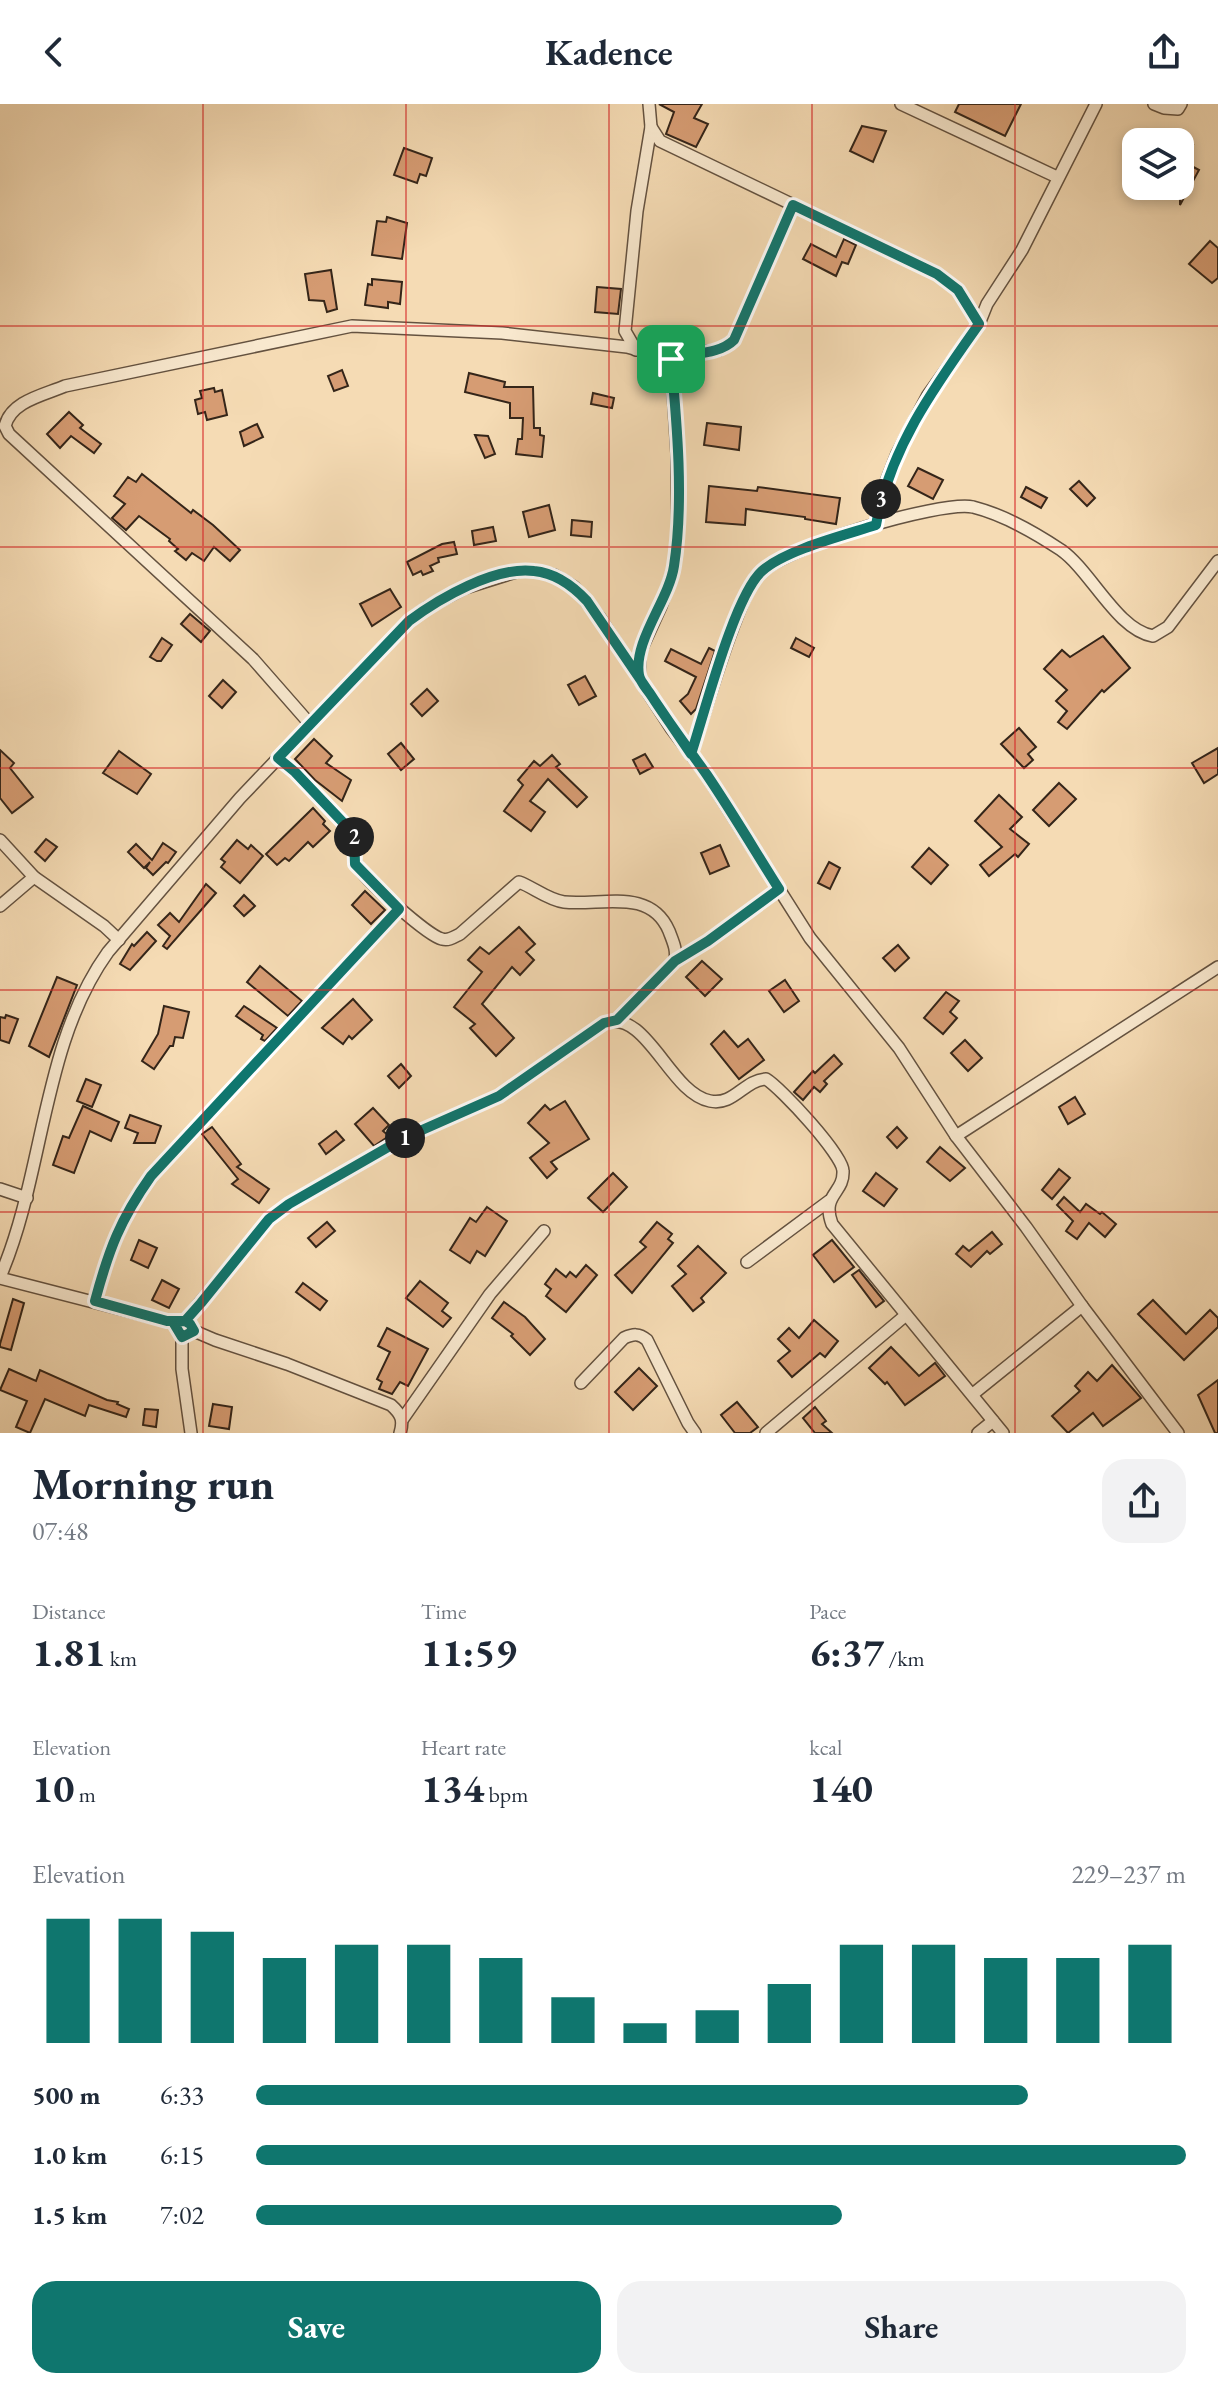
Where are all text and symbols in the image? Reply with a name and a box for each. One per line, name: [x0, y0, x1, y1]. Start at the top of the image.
text: Kadence: [545, 29, 673, 76]
icon: back: [32, 30, 76, 74]
icon: share: [1142, 30, 1186, 74]
map controls: [1122, 128, 1194, 200]
button: layers: [1122, 128, 1194, 200]
pin: [637, 325, 705, 393]
icon: arrive: [649, 337, 693, 381]
pin: 3: [861, 479, 901, 519]
text: 3: [875, 484, 887, 513]
pin: 2: [334, 817, 374, 857]
text: 2: [348, 822, 360, 851]
pin: 1: [385, 1118, 425, 1158]
text: 1: [399, 1123, 411, 1152]
text: Morning run: [32, 1455, 274, 1512]
button: share: [1102, 1459, 1186, 1543]
text: 07:48: [32, 1514, 88, 1548]
text: Distance: [32, 1597, 105, 1626]
text: Time: [421, 1597, 466, 1626]
text: Pace: [809, 1597, 846, 1626]
text: 1.81: [32, 1626, 105, 1678]
text: 11:59: [421, 1626, 517, 1678]
text: 6:37: [809, 1626, 884, 1678]
text: km: [105, 1644, 137, 1673]
text: /km: [884, 1644, 925, 1673]
text: Elevation: [32, 1733, 111, 1762]
text: Heart rate: [421, 1733, 506, 1762]
text: kcal: [809, 1733, 842, 1762]
text: 10: [32, 1762, 74, 1814]
text: 134: [421, 1762, 484, 1814]
text: 140: [809, 1762, 873, 1814]
text: m: [74, 1780, 96, 1809]
text: bpm: [484, 1780, 528, 1809]
text: Elevation: [32, 1857, 126, 1891]
text: 229–237 m: [1071, 1857, 1186, 1891]
text: 500 m: [32, 2078, 100, 2112]
text: 6:33: [160, 2078, 204, 2112]
text: 1.0 km: [32, 2138, 107, 2172]
text: 6:15: [160, 2138, 204, 2172]
text: 1.5 km: [32, 2198, 107, 2232]
text: 7:02: [160, 2198, 204, 2232]
button: Save: [32, 2281, 601, 2373]
button: Share: [617, 2281, 1186, 2373]

